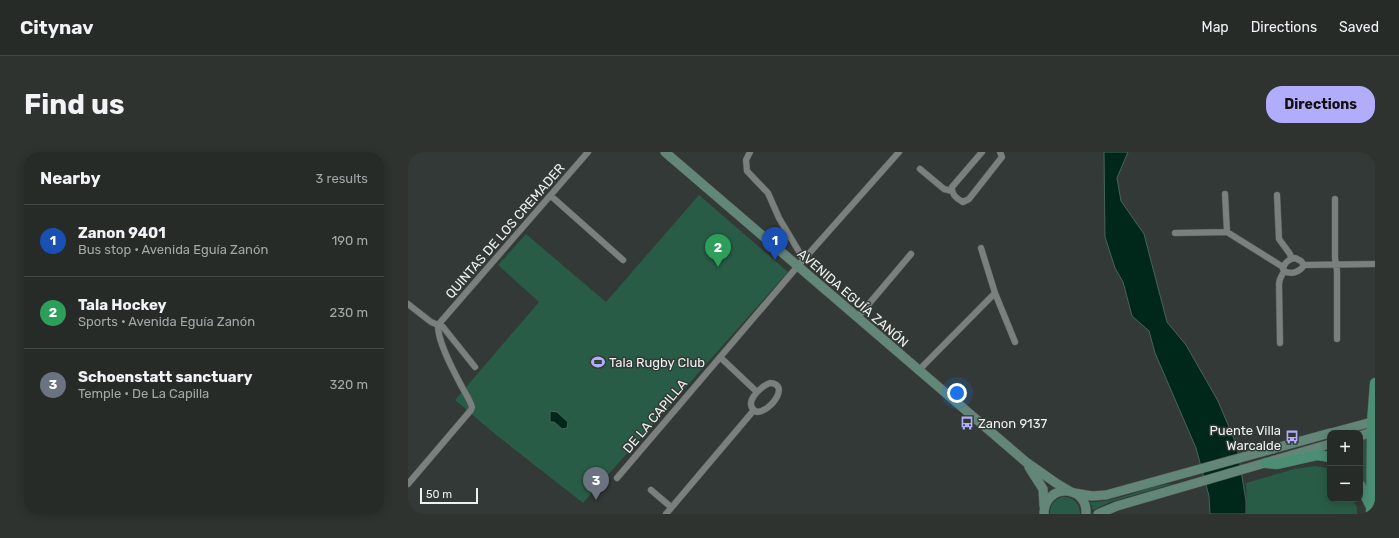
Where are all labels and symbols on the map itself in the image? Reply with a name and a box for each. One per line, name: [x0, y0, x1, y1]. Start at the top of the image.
street label: QUINTAS DE LOS CREMADER: [442, 161, 568, 301]
pin: 1: [762, 227, 788, 260]
pin: 2: [705, 234, 731, 267]
street label: AVENIDA EGUÍA ZANÓN: [795, 246, 911, 350]
sports icon: Tala Rugby Club: [590, 354, 606, 370]
place label: Tala Rugby Club: [609, 355, 705, 371]
street label: DE LA CAPILLA: [620, 376, 690, 456]
your location: [947, 383, 967, 403]
bus stop icon: Zanon 9137: [959, 415, 975, 431]
place label: Zanon 9137: [978, 416, 1047, 431]
place label: Puente Villa Warcalde: [1209, 423, 1281, 453]
bus stop icon: Puente Villa Warcalde: [1284, 429, 1300, 445]
pin: 3: [583, 467, 609, 500]
scale bar: [420, 486, 478, 505]

